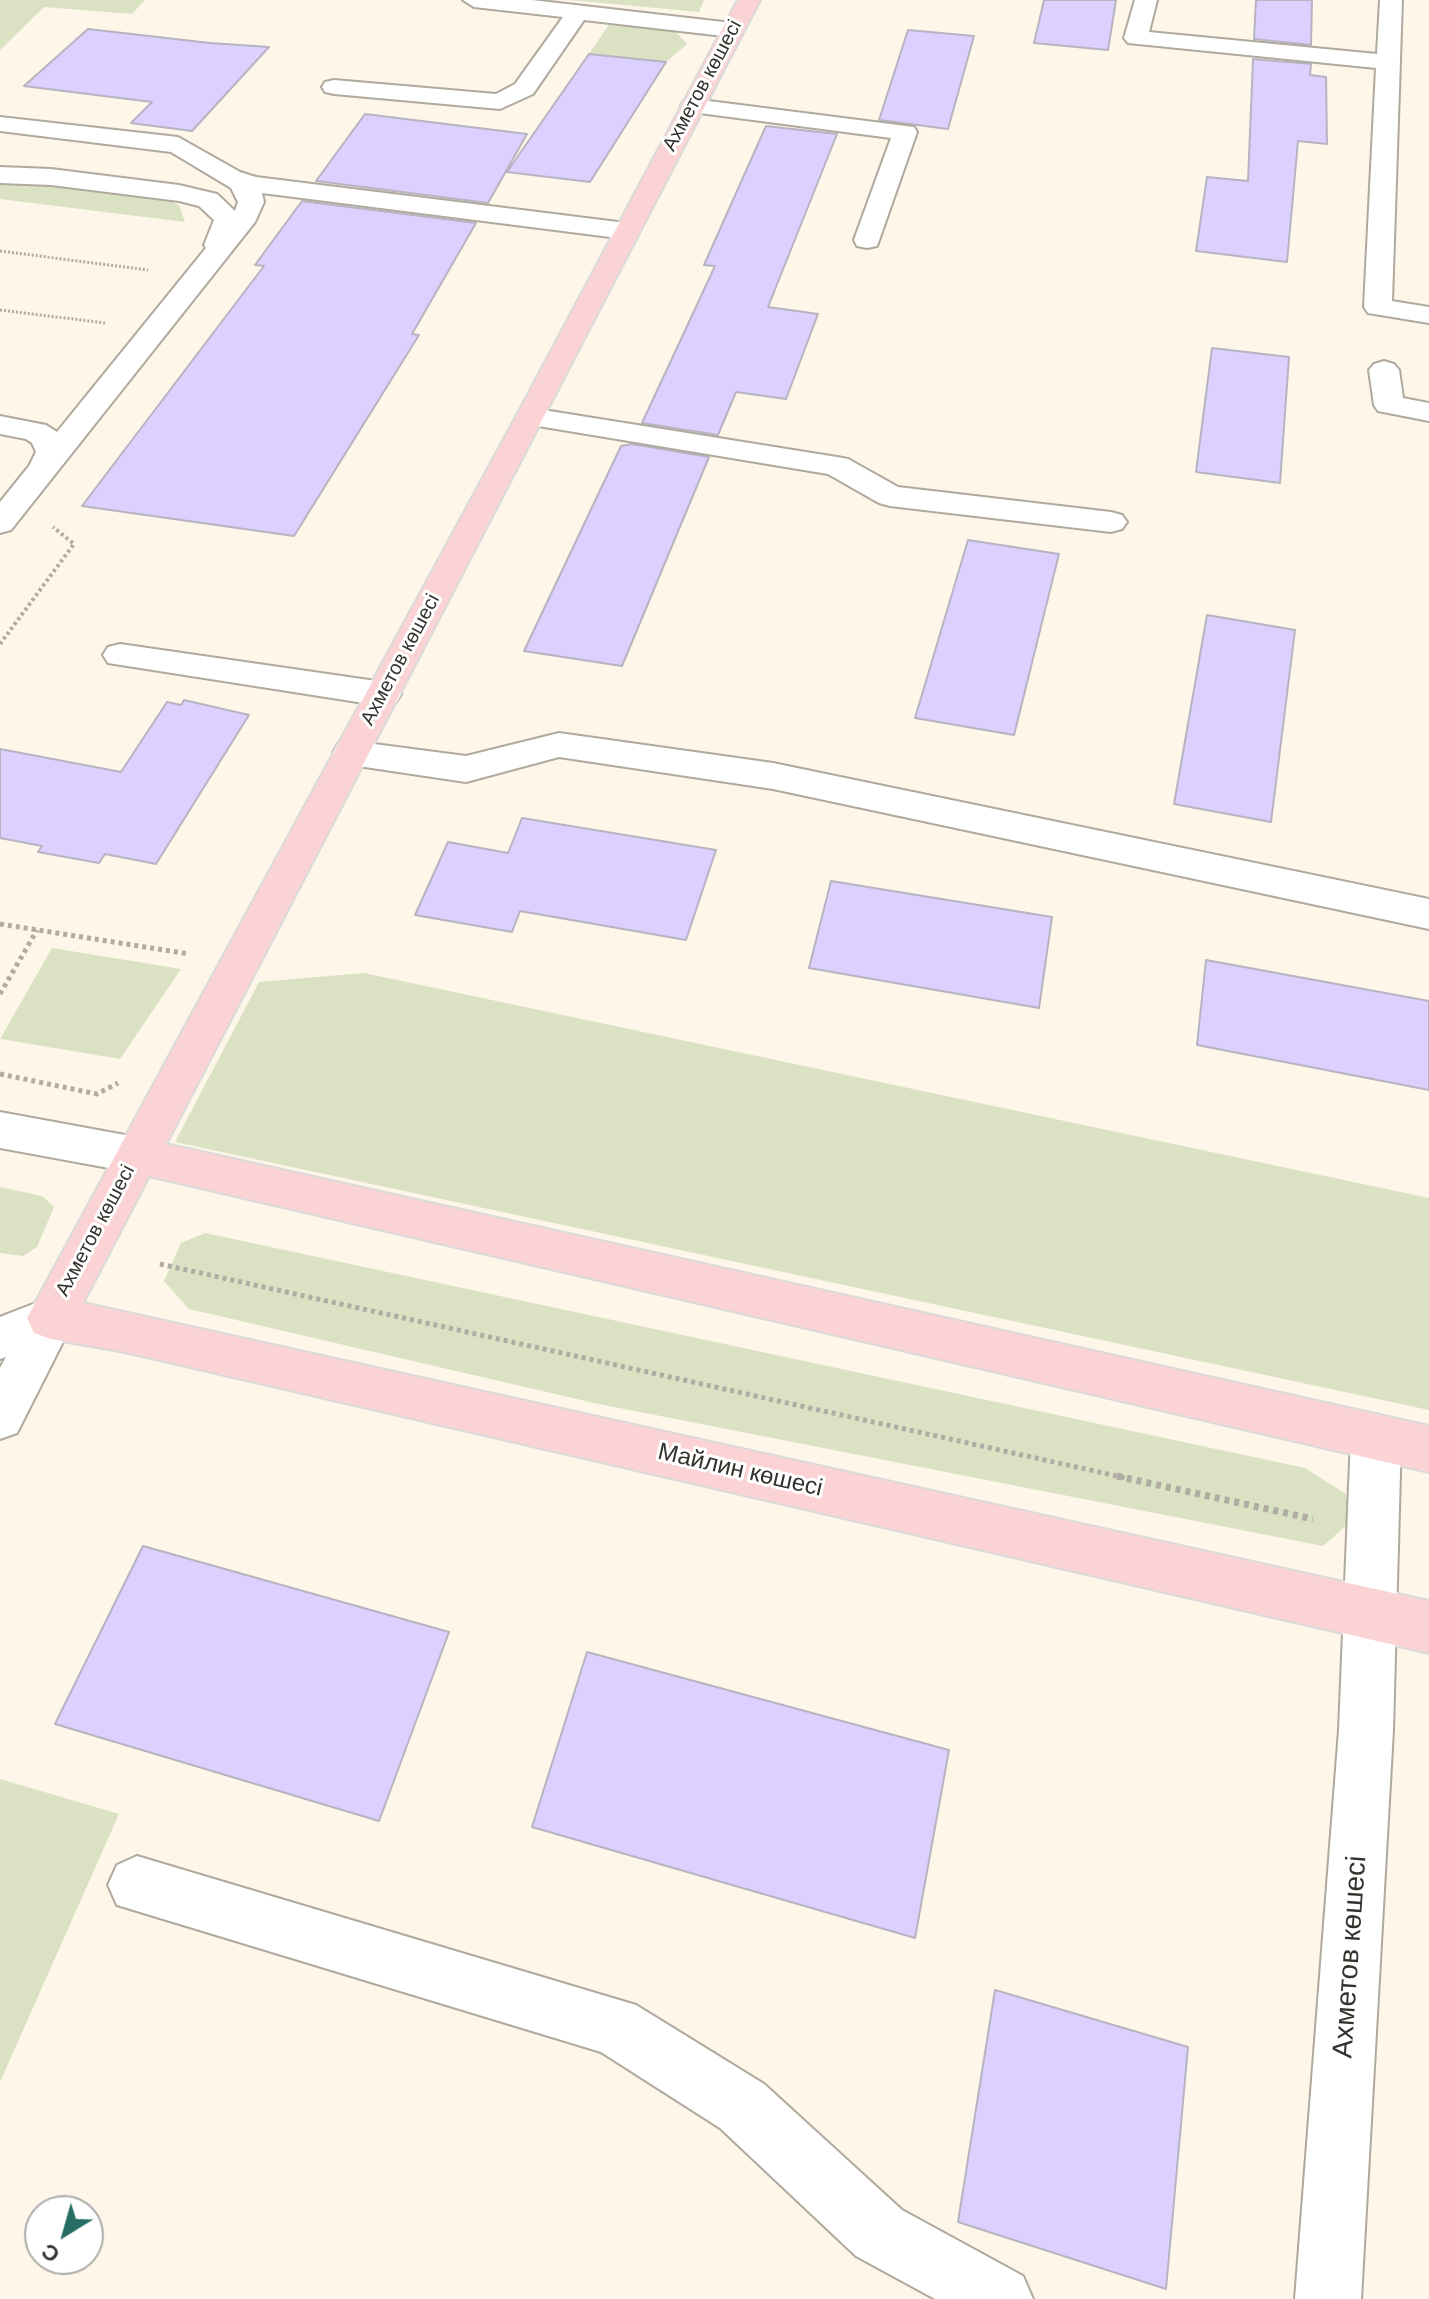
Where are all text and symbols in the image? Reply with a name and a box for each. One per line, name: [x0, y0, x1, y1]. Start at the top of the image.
street label: Ахметов көшесі: [658, 16, 748, 156]
street label: Ахметов көшесі: [356, 590, 446, 730]
street label: Ахметов көшесі: [51, 1161, 141, 1301]
street label: Майлин көшесі: [655, 1438, 825, 1504]
street label: Ахметов көшесі: [1327, 1855, 1375, 2059]
north arrow: [24, 2195, 104, 2275]
text: С: [35, 2237, 66, 2269]

